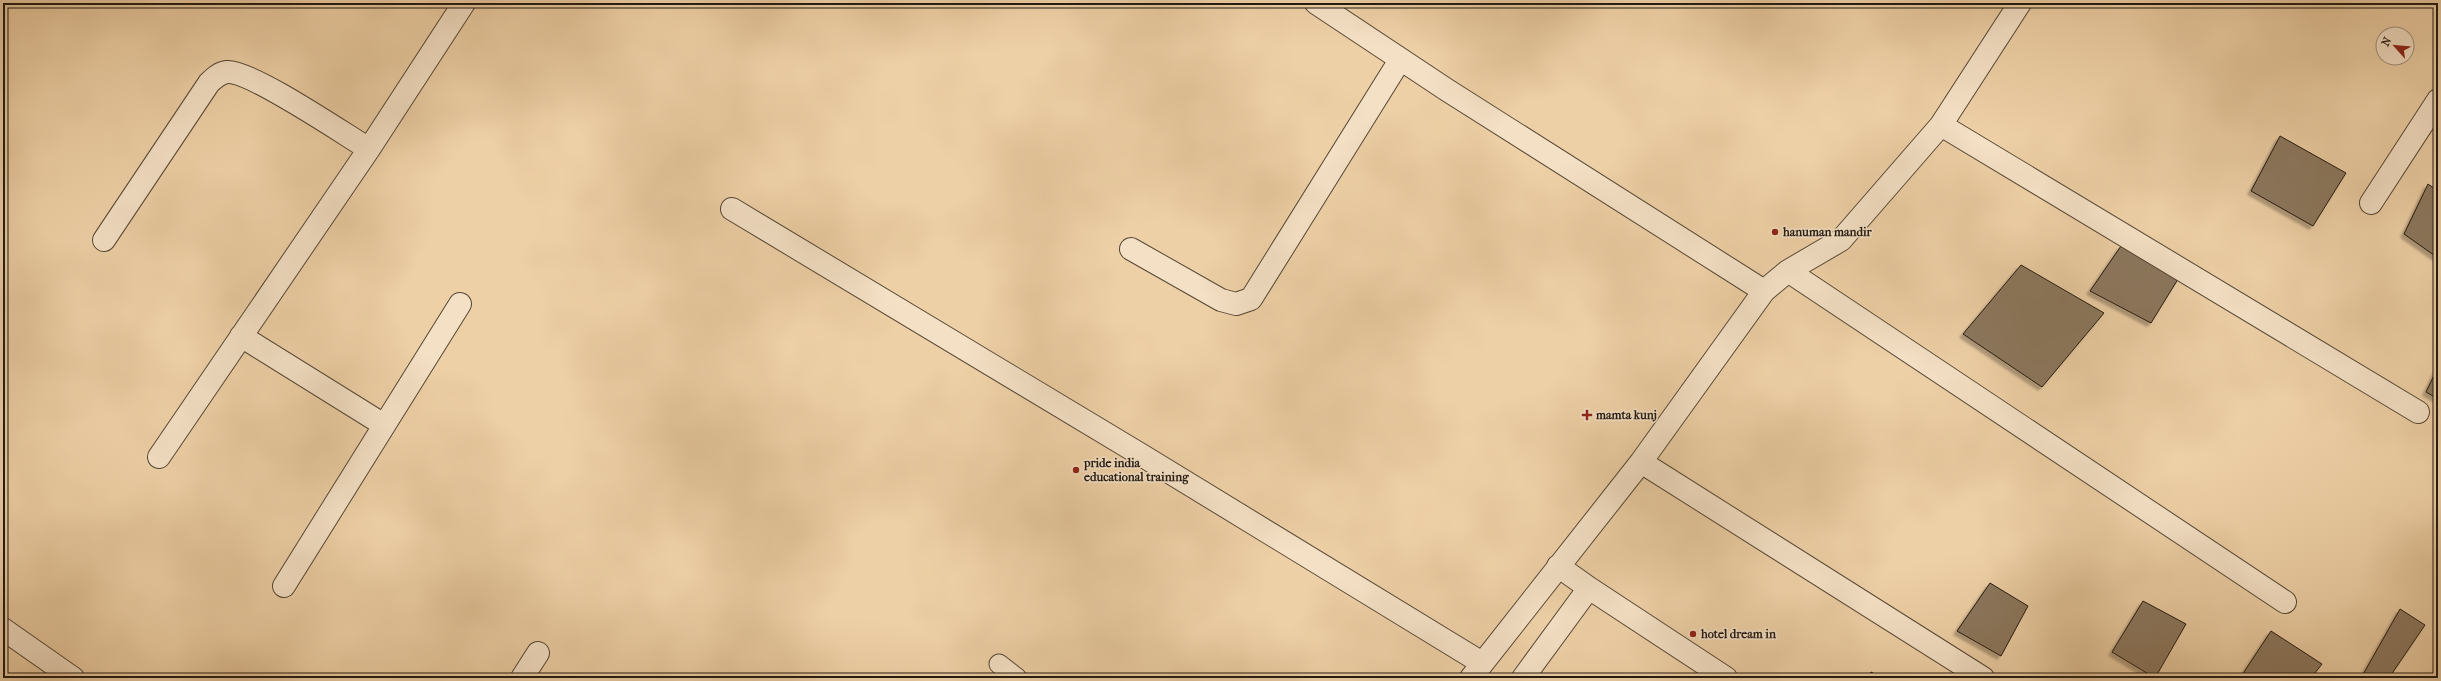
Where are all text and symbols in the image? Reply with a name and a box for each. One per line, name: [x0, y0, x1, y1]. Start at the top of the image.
north arrow: [2375, 26, 2415, 66]
text: N: [2379, 34, 2395, 48]
place label: hanuman mandir: [1782, 225, 1872, 239]
marker: hanuman mandir: [1770, 227, 1780, 237]
place label: mamta kunj: [1595, 408, 1657, 422]
marker: mamta kunj: [1581, 409, 1593, 421]
place label: pride india educational training: [1083, 456, 1189, 485]
marker: pride india educational training: [1071, 465, 1081, 475]
place label: hotel dream in: [1700, 627, 1777, 641]
marker: hotel dream in: [1688, 629, 1698, 639]

